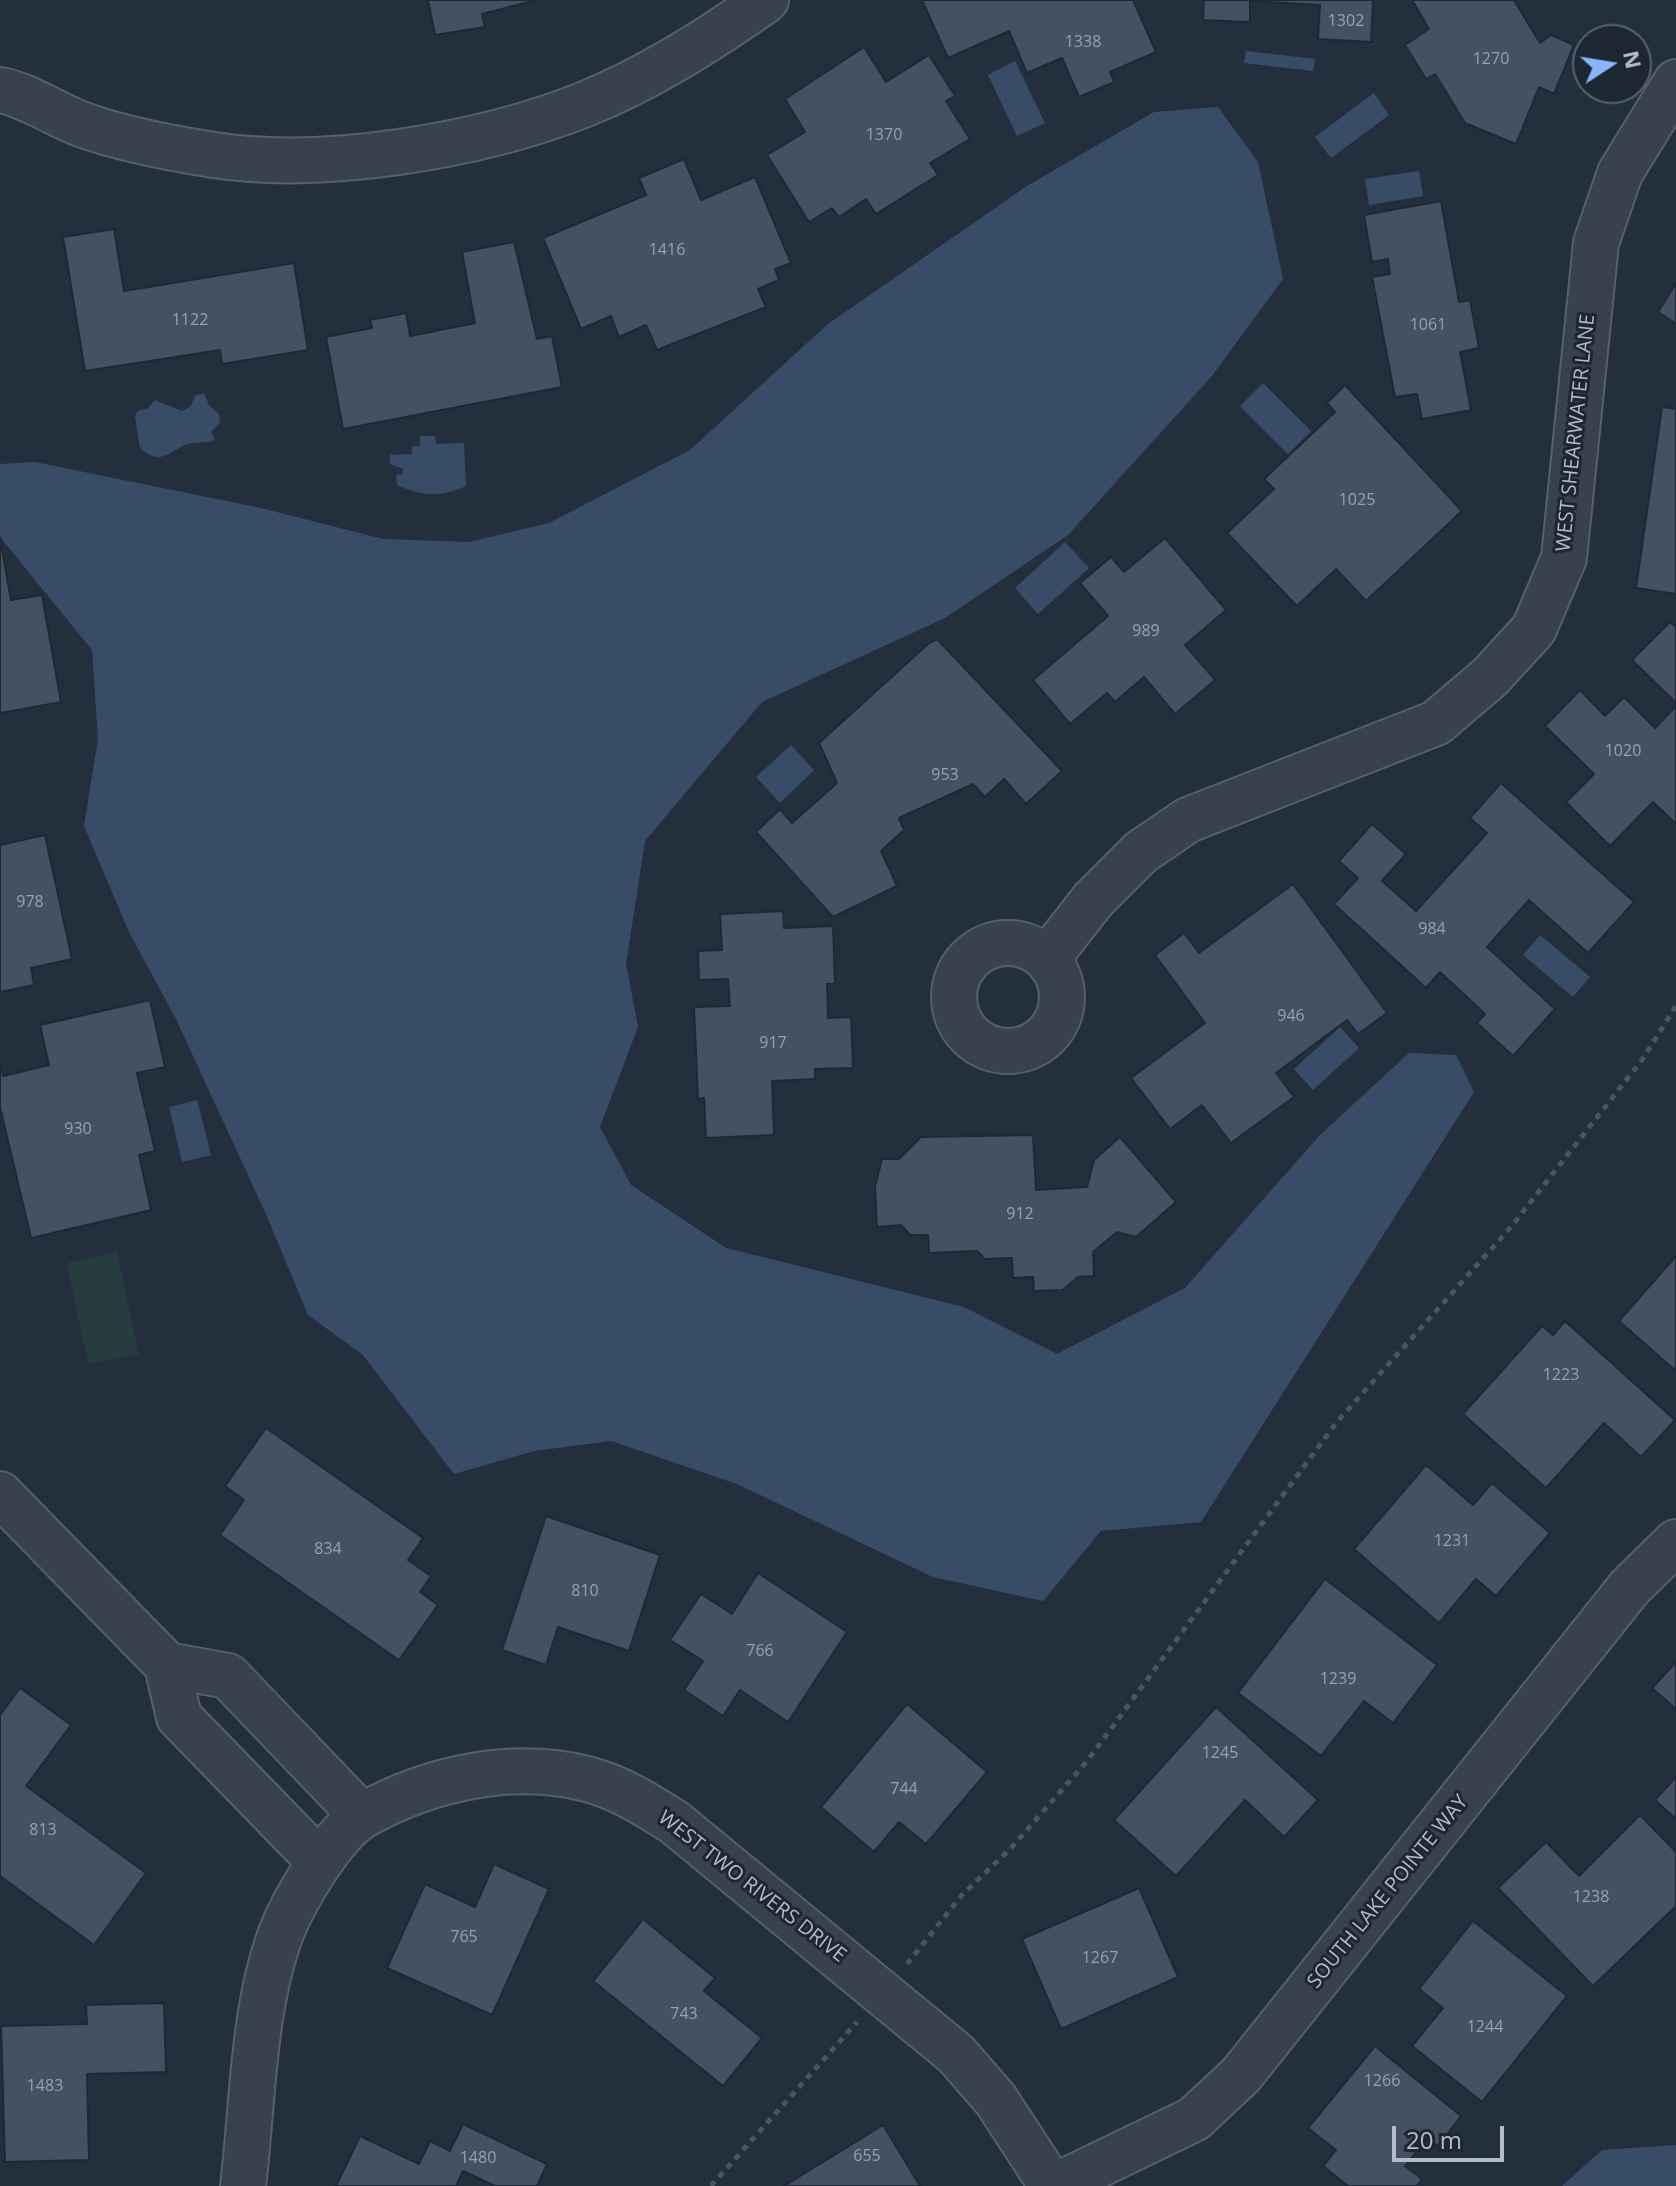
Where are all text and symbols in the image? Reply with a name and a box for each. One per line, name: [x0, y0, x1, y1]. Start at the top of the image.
house number: 1302: [1328, 11, 1364, 31]
north arrow: [1572, 24, 1652, 104]
house number: 1338: [1065, 32, 1101, 52]
text: N: [1617, 48, 1650, 71]
house number: 1270: [1473, 49, 1509, 69]
house number: 1370: [866, 125, 902, 145]
house number: 1416: [649, 240, 685, 260]
house number: 1122: [172, 310, 208, 330]
street label: WEST SHEARWATER LANE: [1552, 313, 1600, 553]
house number: 1061: [1410, 315, 1446, 335]
house number: 1025: [1339, 490, 1375, 510]
house number: 989: [1132, 621, 1160, 641]
house number: 1020: [1605, 741, 1641, 761]
house number: 953: [931, 765, 959, 785]
house number: 978: [16, 892, 44, 912]
house number: 984: [1418, 919, 1446, 939]
house number: 946: [1277, 1006, 1305, 1026]
house number: 917: [759, 1033, 787, 1053]
house number: 930: [64, 1119, 92, 1139]
house number: 912: [1006, 1204, 1034, 1224]
house number: 1223: [1543, 1365, 1579, 1385]
house number: 1231: [1434, 1531, 1470, 1551]
house number: 834: [314, 1539, 342, 1559]
house number: 810: [571, 1581, 599, 1601]
house number: 766: [746, 1641, 774, 1661]
house number: 1239: [1320, 1669, 1356, 1689]
house number: 1245: [1202, 1743, 1238, 1763]
house number: 744: [890, 1779, 918, 1799]
street label: SOUTH LAKE POINTE WAY: [1303, 1791, 1473, 1993]
street label: WEST TWO RIVERS DRIVE: [653, 1806, 851, 1968]
house number: 813: [29, 1820, 57, 1840]
house number: 1238: [1573, 1887, 1609, 1907]
house number: 765: [450, 1927, 478, 1947]
house number: 1267: [1082, 1948, 1118, 1968]
house number: 743: [670, 2004, 698, 2024]
house number: 1244: [1467, 2017, 1503, 2037]
house number: 1266: [1364, 2071, 1400, 2091]
house number: 1483: [27, 2076, 63, 2096]
scale bar: [1396, 2110, 1508, 2160]
text: 20 m: [1406, 2123, 1462, 2156]
house number: 655: [853, 2146, 881, 2166]
house number: 1480: [460, 2148, 496, 2168]

